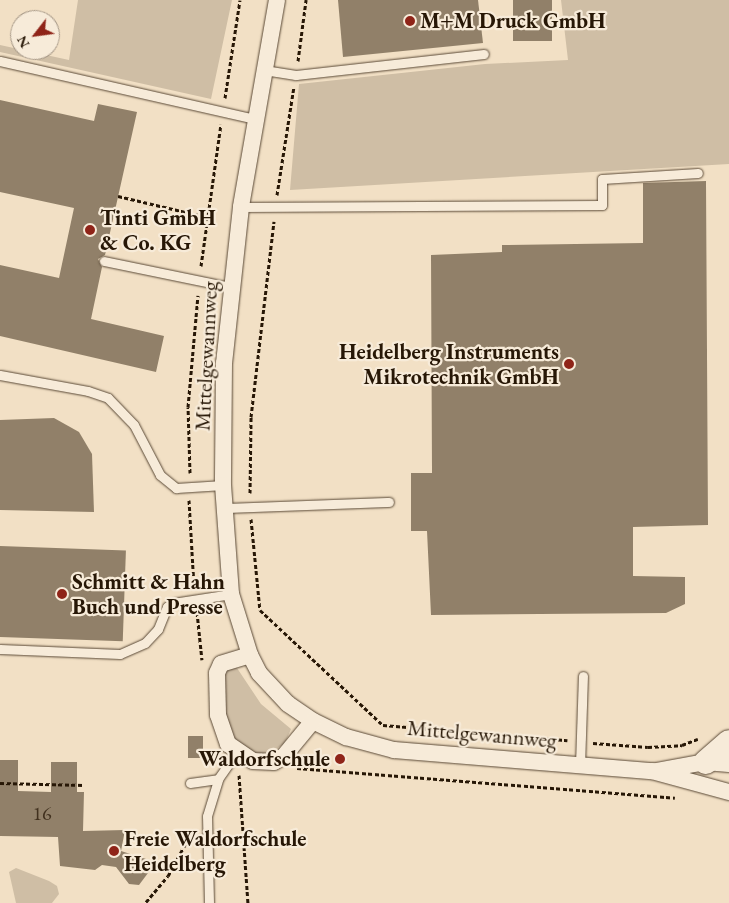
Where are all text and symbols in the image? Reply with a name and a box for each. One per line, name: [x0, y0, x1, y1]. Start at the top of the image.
place label: M+M Druck GmbH: [420, 8, 606, 34]
north arrow: [10, 10, 60, 60]
marker: M+M Druck GmbH: [404, 15, 416, 27]
text: N: [12, 33, 34, 51]
place label: Tinti GmbH & Co. KG: [100, 204, 216, 255]
marker: Tinti GmbH & Co. KG: [84, 224, 96, 236]
street label: Mittelgewannweg: [189, 280, 223, 432]
place label: Heidelberg Instruments Mikrotechnik GmbH: [339, 338, 559, 390]
marker: Heidelberg Instruments Mikrotechnik GmbH: [563, 358, 575, 370]
place label: Schmitt & Hahn Buch und Presse: [72, 568, 225, 620]
marker: Schmitt & Hahn Buch und Presse: [56, 588, 68, 600]
street label: Mittelgewannweg: [406, 714, 558, 754]
place label: Waldorfschule: [198, 746, 330, 772]
marker: Waldorfschule: [334, 753, 346, 765]
house number: 16: [32, 801, 52, 825]
place label: Freie Waldorfschule Heidelberg: [124, 825, 306, 876]
marker: Freie Waldorfschule Heidelberg: [108, 845, 120, 857]

